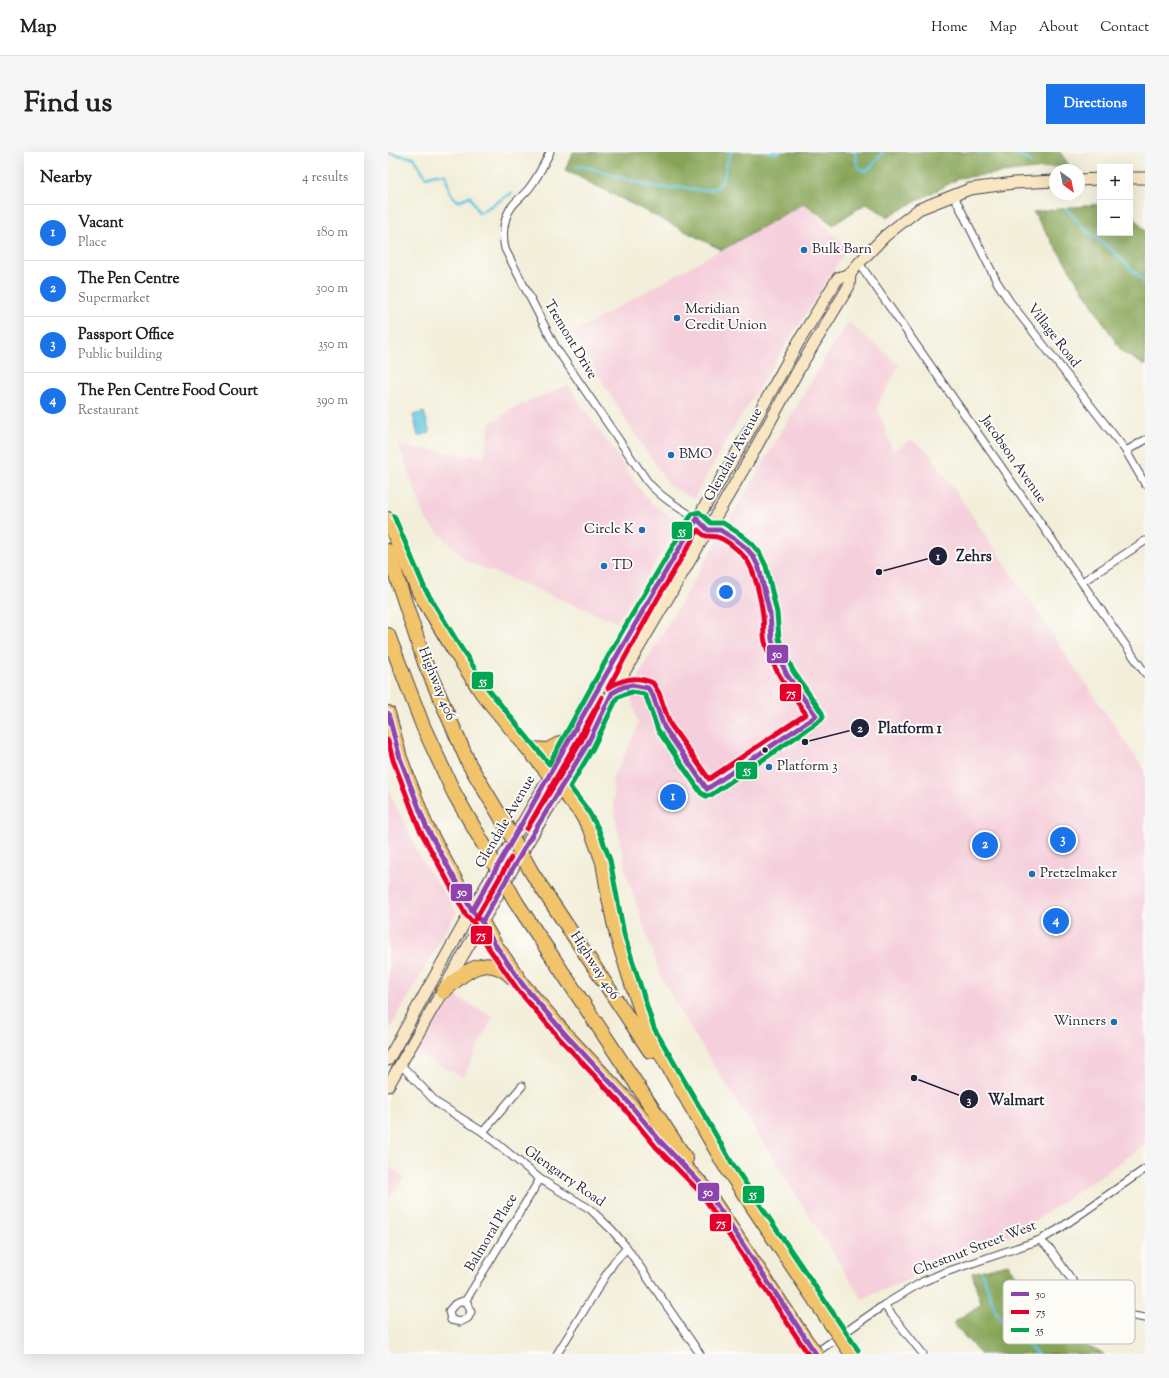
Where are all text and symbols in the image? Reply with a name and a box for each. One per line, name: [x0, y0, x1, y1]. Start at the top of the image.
text: Map: [20, 14, 57, 41]
text: Home: [931, 18, 968, 38]
text: Map: [990, 18, 1017, 38]
text: About: [1039, 18, 1078, 38]
text: Contact: [1100, 18, 1149, 38]
text: Find us: [24, 84, 112, 124]
button: Directions: [1046, 84, 1145, 124]
north arrow: [1049, 164, 1085, 200]
map controls: [1097, 164, 1133, 236]
button: +: [1097, 164, 1133, 200]
text: Nearby: [40, 166, 92, 190]
text: 4 results: [302, 169, 348, 187]
button: −: [1097, 200, 1133, 236]
text: Vacant: [78, 213, 123, 234]
text: 1: [51, 224, 55, 242]
text: 180 m: [317, 224, 348, 242]
text: Place: [78, 234, 107, 252]
place label: Bulk Barn: [812, 240, 872, 260]
marker: Bulk Barn: [799, 245, 809, 255]
text: The Pen Centre: [78, 269, 179, 290]
text: 2: [50, 280, 56, 298]
text: 300 m: [316, 280, 348, 298]
text: Supermarket: [78, 290, 150, 308]
street label: Tremont Drive: [538, 297, 602, 383]
place label: Meridian Credit Union: [685, 300, 767, 336]
street label: Village Road: [1022, 300, 1084, 372]
marker: Meridian Credit Union: [672, 313, 682, 323]
text: Passport Office: [78, 325, 174, 346]
text: 3: [50, 336, 56, 354]
text: 350 m: [318, 336, 348, 354]
text: Public building: [78, 346, 162, 364]
text: The Pen Centre Food Court: [78, 381, 258, 402]
text: 4: [50, 392, 56, 410]
text: 390 m: [316, 392, 348, 410]
text: Restaurant: [78, 402, 139, 420]
street label: Glendale Avenue: [700, 405, 768, 505]
street label: Jacobson Avenue: [975, 411, 1051, 508]
place label: BMO: [679, 445, 712, 465]
marker: BMO: [666, 450, 676, 460]
place label: Circle K: [584, 520, 634, 540]
line badge: 55: [671, 521, 693, 540]
text: 55: [677, 524, 686, 540]
marker: Circle K: [637, 525, 647, 535]
callout: Zehrs: [928, 543, 999, 570]
text: Zehrs: [956, 547, 992, 568]
text: 1: [935, 548, 941, 566]
place label: TD: [612, 556, 633, 576]
marker: TD: [599, 561, 609, 571]
your location: [716, 582, 736, 602]
street label: Highway 406: [412, 644, 460, 724]
line badge: 50: [766, 644, 789, 664]
text: 50: [771, 647, 782, 663]
line badge: 55: [471, 671, 494, 690]
text: 55: [478, 674, 487, 690]
line badge: 75: [779, 683, 802, 702]
text: 75: [786, 686, 796, 702]
callout: Platform 1: [850, 714, 950, 741]
text: Platform 1: [878, 719, 943, 740]
text: 2: [857, 720, 863, 738]
unlabelled marker: [760, 745, 770, 755]
place label: Platform 3: [777, 757, 838, 777]
line badge: 55: [735, 761, 758, 780]
marker: Platform 3: [764, 762, 774, 772]
text: 55: [742, 763, 751, 779]
street label: Glendale Avenue: [471, 772, 541, 872]
pin: 1: [660, 782, 686, 812]
pin: 3: [1050, 825, 1076, 855]
pin: 2: [972, 830, 998, 860]
place label: Pretzelmaker: [1040, 864, 1118, 884]
marker: Pretzelmaker: [1027, 869, 1037, 879]
line badge: 50: [450, 883, 473, 902]
text: 50: [456, 885, 467, 901]
pin: 4: [1043, 906, 1069, 936]
line badge: 75: [470, 925, 493, 945]
text: 75: [476, 928, 486, 944]
street label: Highway 406: [564, 928, 624, 1004]
place label: Winners: [1054, 1012, 1106, 1032]
marker: Winners: [1109, 1017, 1119, 1027]
callout: Walmart: [959, 1086, 1052, 1113]
text: Walmart: [988, 1091, 1045, 1112]
text: 3: [967, 1092, 972, 1110]
street label: Glengarry Road: [519, 1142, 609, 1212]
line badge: 50: [697, 1182, 720, 1202]
text: 50: [702, 1185, 713, 1201]
line badge: 55: [742, 1185, 765, 1204]
text: 55: [748, 1187, 757, 1203]
street label: Balmoral Place: [461, 1190, 523, 1276]
line badge: 75: [709, 1213, 732, 1232]
text: 75: [716, 1216, 726, 1232]
street label: Chestnut Street West: [911, 1216, 1040, 1282]
legend: [1003, 1280, 1135, 1344]
text: 50: [1035, 1287, 1046, 1303]
text: 75: [1036, 1305, 1046, 1321]
text: 55: [1035, 1323, 1044, 1339]

